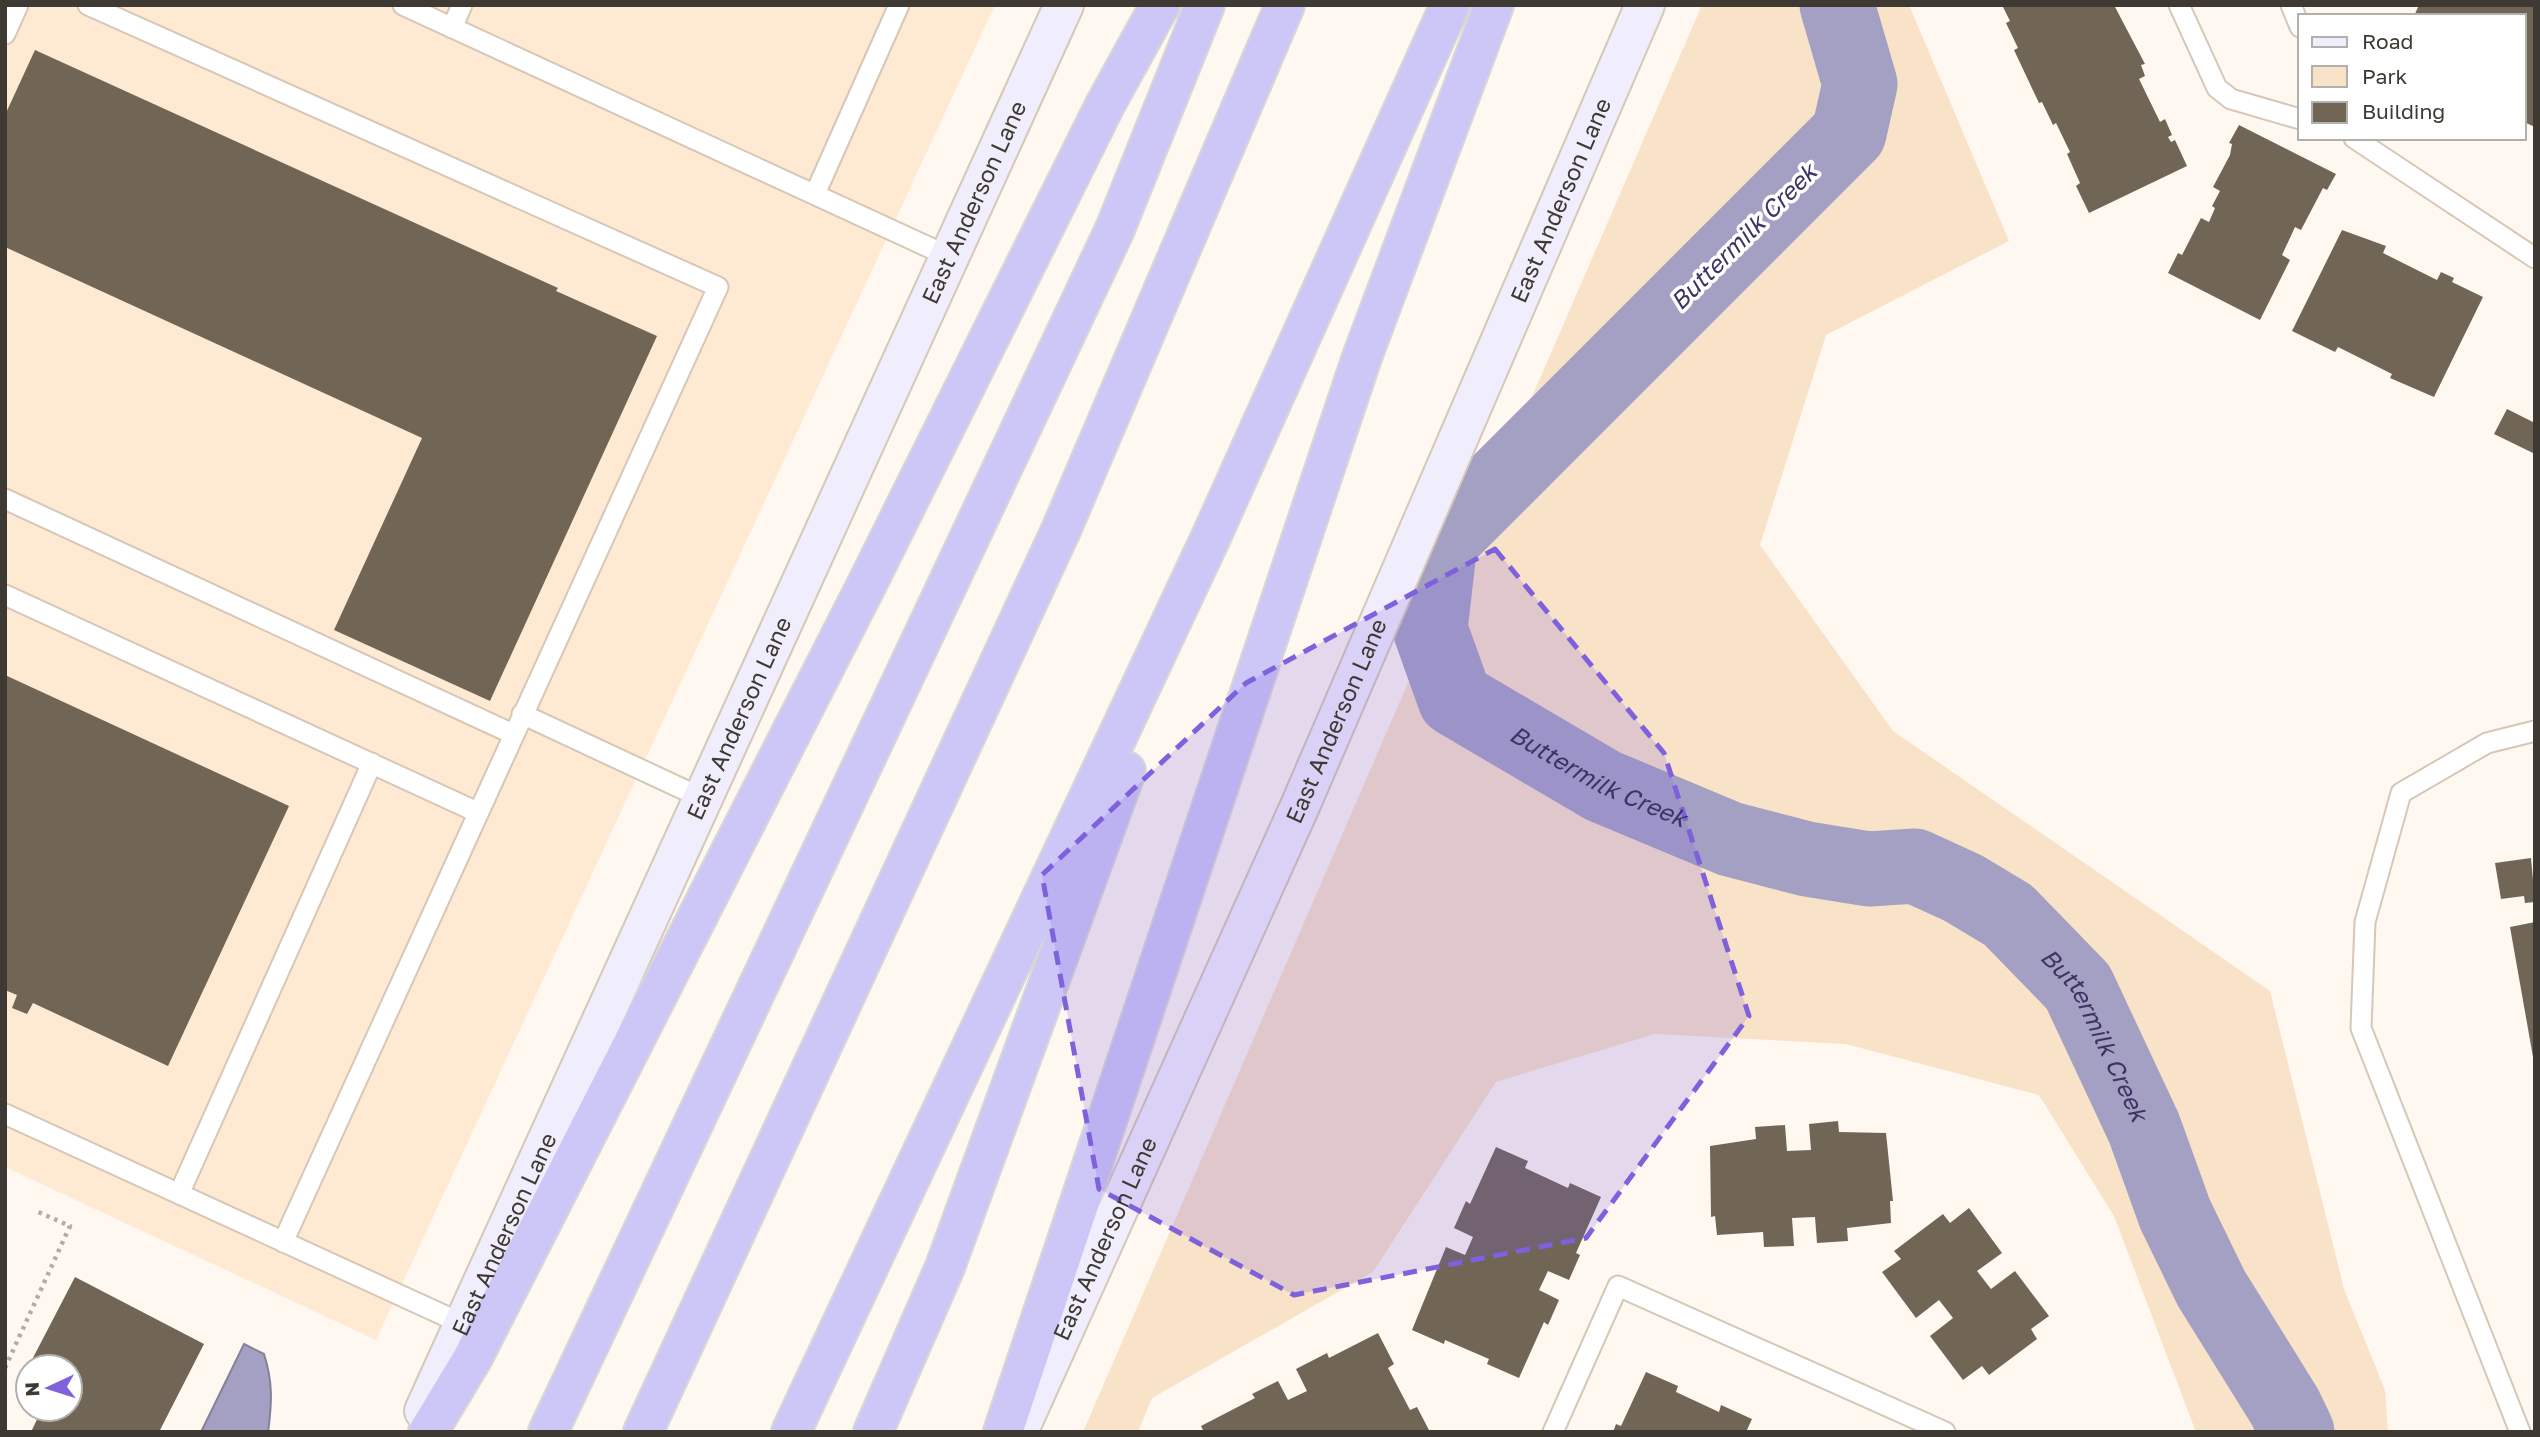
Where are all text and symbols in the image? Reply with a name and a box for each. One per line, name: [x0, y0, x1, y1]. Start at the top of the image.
legend: [2298, 14, 2526, 140]
text: Road: [2362, 28, 2413, 54]
text: Park: [2362, 63, 2408, 89]
street label: East Anderson Lane: [1504, 94, 1616, 306]
street label: East Anderson Lane: [915, 96, 1032, 308]
text: Building: [2362, 98, 2445, 124]
water label: Buttermilk Creek: [1664, 155, 1824, 315]
street label: East Anderson Lane: [680, 612, 797, 824]
street label: East Anderson Lane: [1279, 614, 1392, 827]
water label: Buttermilk Creek: [1505, 719, 1693, 833]
water label: Buttermilk Creek: [2035, 942, 2156, 1128]
street label: East Anderson Lane: [445, 1128, 562, 1340]
street label: East Anderson Lane: [1046, 1132, 1162, 1344]
north arrow: [14, 1353, 84, 1423]
text: N: [20, 1381, 44, 1397]

